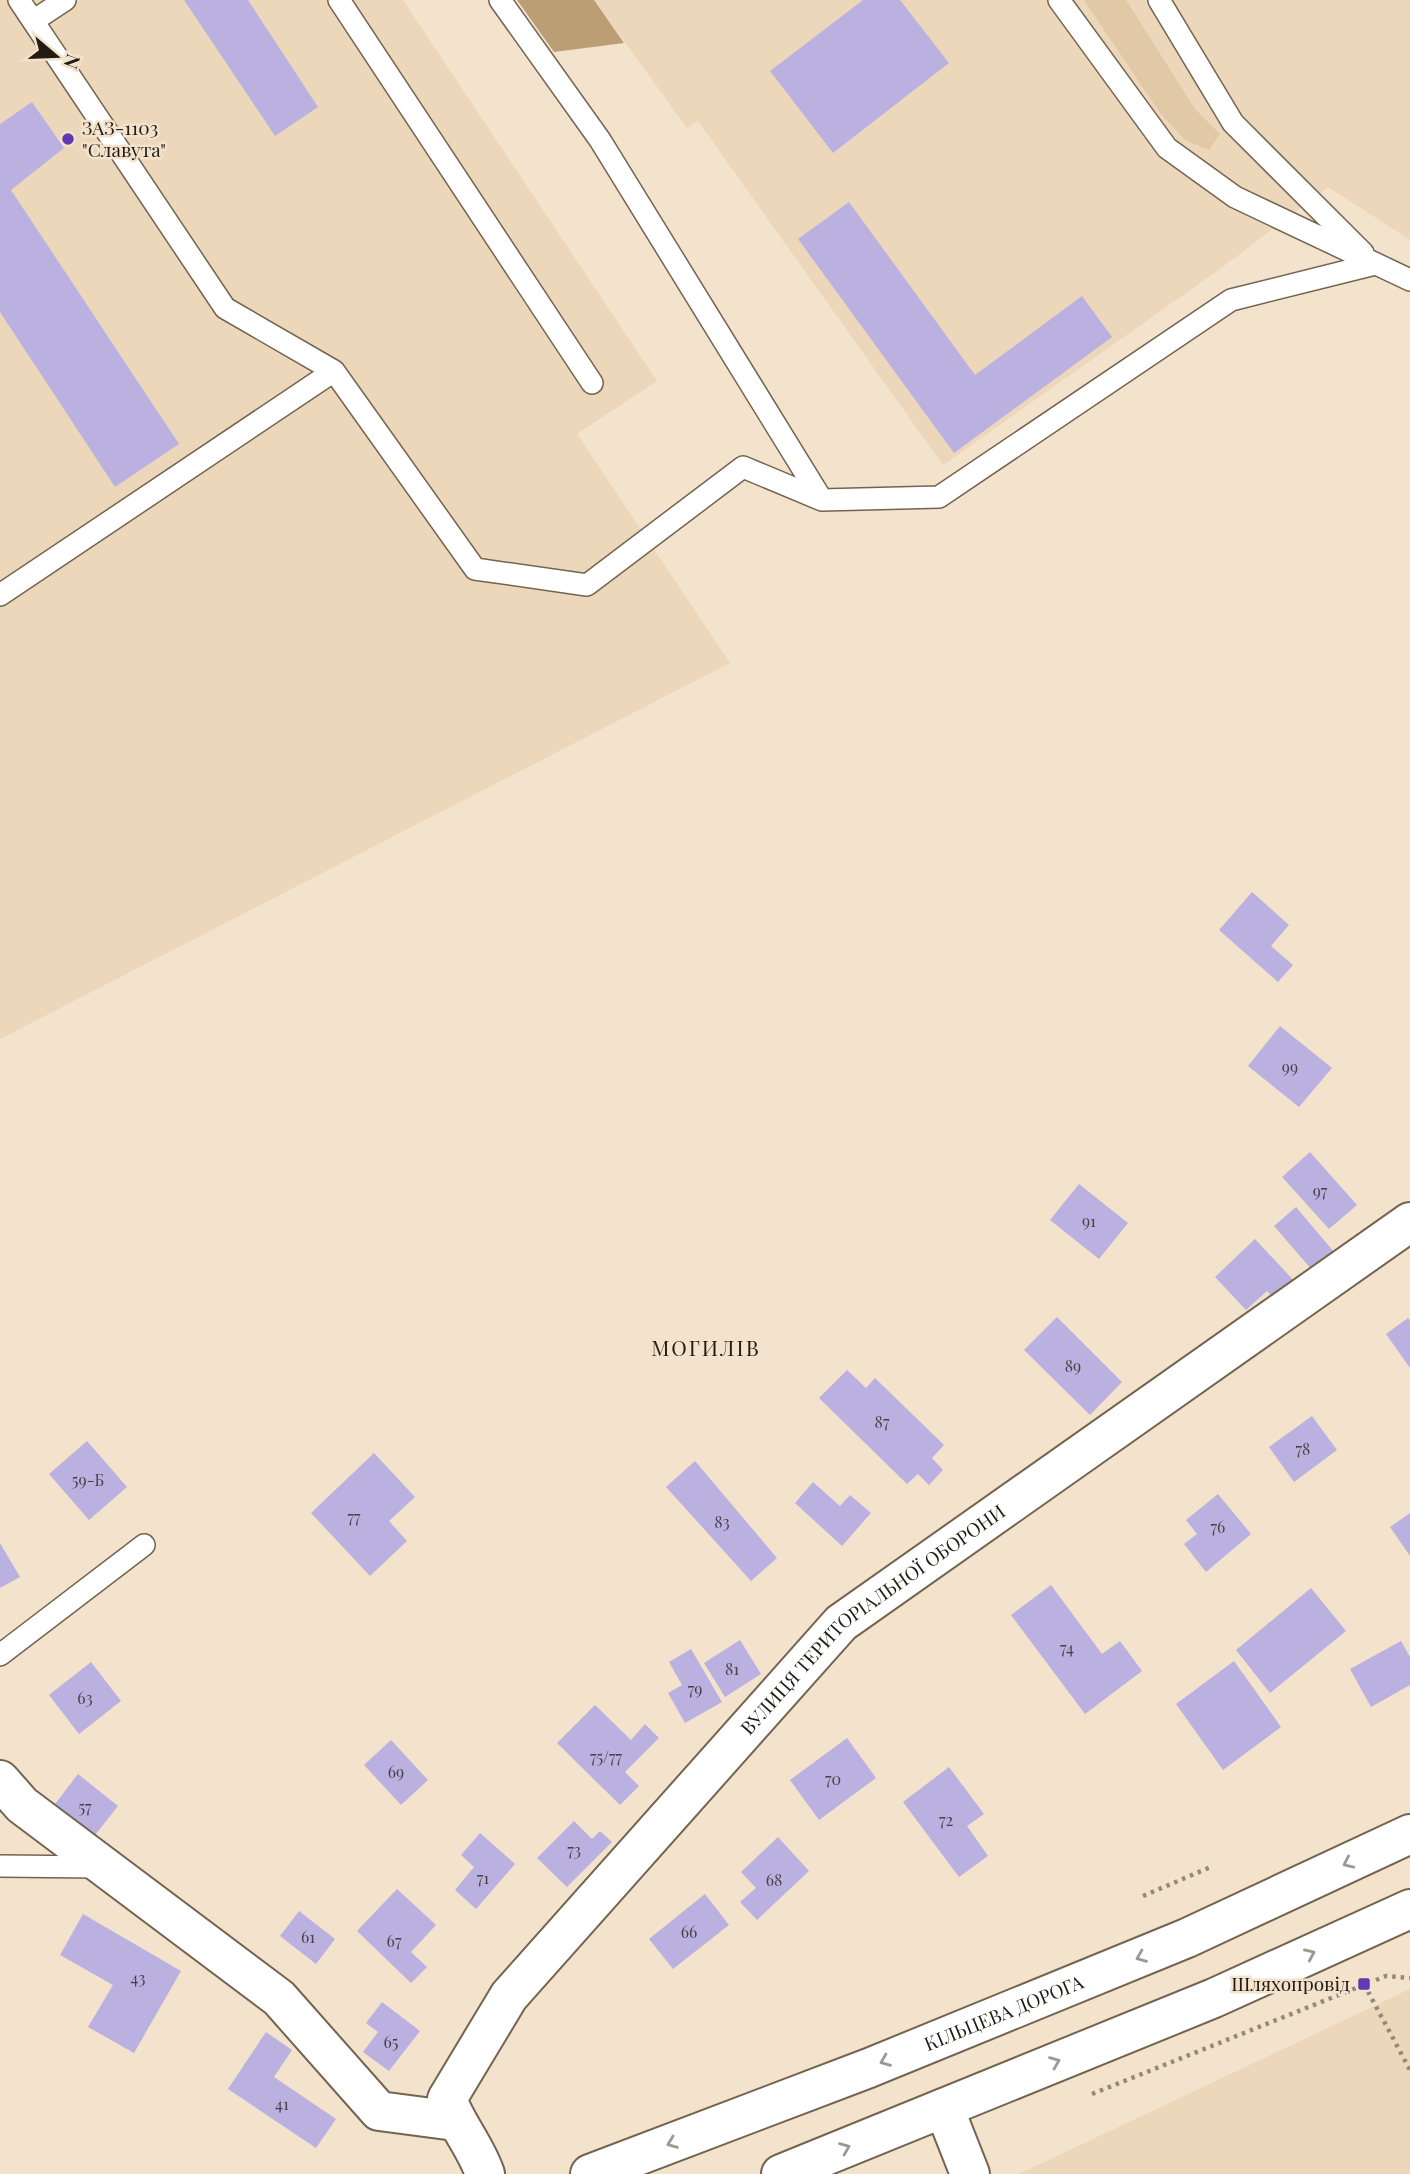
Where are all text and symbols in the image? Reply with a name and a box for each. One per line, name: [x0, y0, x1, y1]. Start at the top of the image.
north arrow: [21, 21, 91, 91]
text: N: [58, 51, 88, 73]
place label: ЗАЗ-1103 "Славута": [82, 114, 166, 162]
marker: ЗАЗ-1103 "Славута": [60, 131, 76, 147]
house number: 99: [1282, 1056, 1298, 1077]
house number: 97: [1313, 1180, 1328, 1201]
house number: 91: [1082, 1210, 1096, 1231]
district label: МОГИЛІВ: [651, 1333, 761, 1361]
house number: 89: [1065, 1355, 1081, 1376]
house number: 87: [875, 1411, 890, 1432]
house number: 78: [1296, 1438, 1310, 1459]
house number: 59-Б: [72, 1469, 104, 1490]
street label: ВУЛИЦЯ ТЕРИТОРІАЛЬНОЇ ОБОРОНИ: [734, 1498, 1010, 1740]
house number: 77: [348, 1506, 361, 1527]
house number: 83: [714, 1511, 730, 1532]
house number: 76: [1211, 1516, 1225, 1537]
house number: 74: [1060, 1637, 1074, 1658]
house number: 81: [725, 1658, 739, 1679]
house number: 79: [688, 1678, 702, 1699]
house number: 63: [77, 1687, 93, 1708]
house number: 75/77: [590, 1746, 623, 1767]
house number: 69: [388, 1761, 404, 1782]
house number: 70: [825, 1768, 841, 1789]
house number: 57: [78, 1796, 92, 1817]
house number: 72: [939, 1809, 953, 1830]
house number: 73: [567, 1839, 581, 1860]
one-way arrow: [1343, 1855, 1355, 1869]
house number: 71: [477, 1867, 489, 1888]
house number: 68: [766, 1869, 782, 1890]
house number: 66: [681, 1921, 697, 1942]
house number: 61: [301, 1926, 315, 1947]
house number: 67: [387, 1930, 402, 1951]
one-way arrow: [1136, 1948, 1148, 1962]
one-way arrow: [1303, 1949, 1315, 1963]
house number: 43: [131, 1967, 145, 1988]
street label: КІЛЬЦЕВА ДОРОГА: [920, 1967, 1088, 2056]
place label: Шляхопровід: [1231, 1970, 1350, 1996]
marker: Шляхопровід: [1356, 1976, 1372, 1992]
house number: 65: [384, 2031, 398, 2052]
one-way arrow: [880, 2053, 892, 2067]
one-way arrow: [1049, 2057, 1061, 2071]
house number: 41: [275, 2093, 289, 2114]
one-way arrow: [667, 2134, 679, 2148]
one-way arrow: [838, 2143, 850, 2157]

